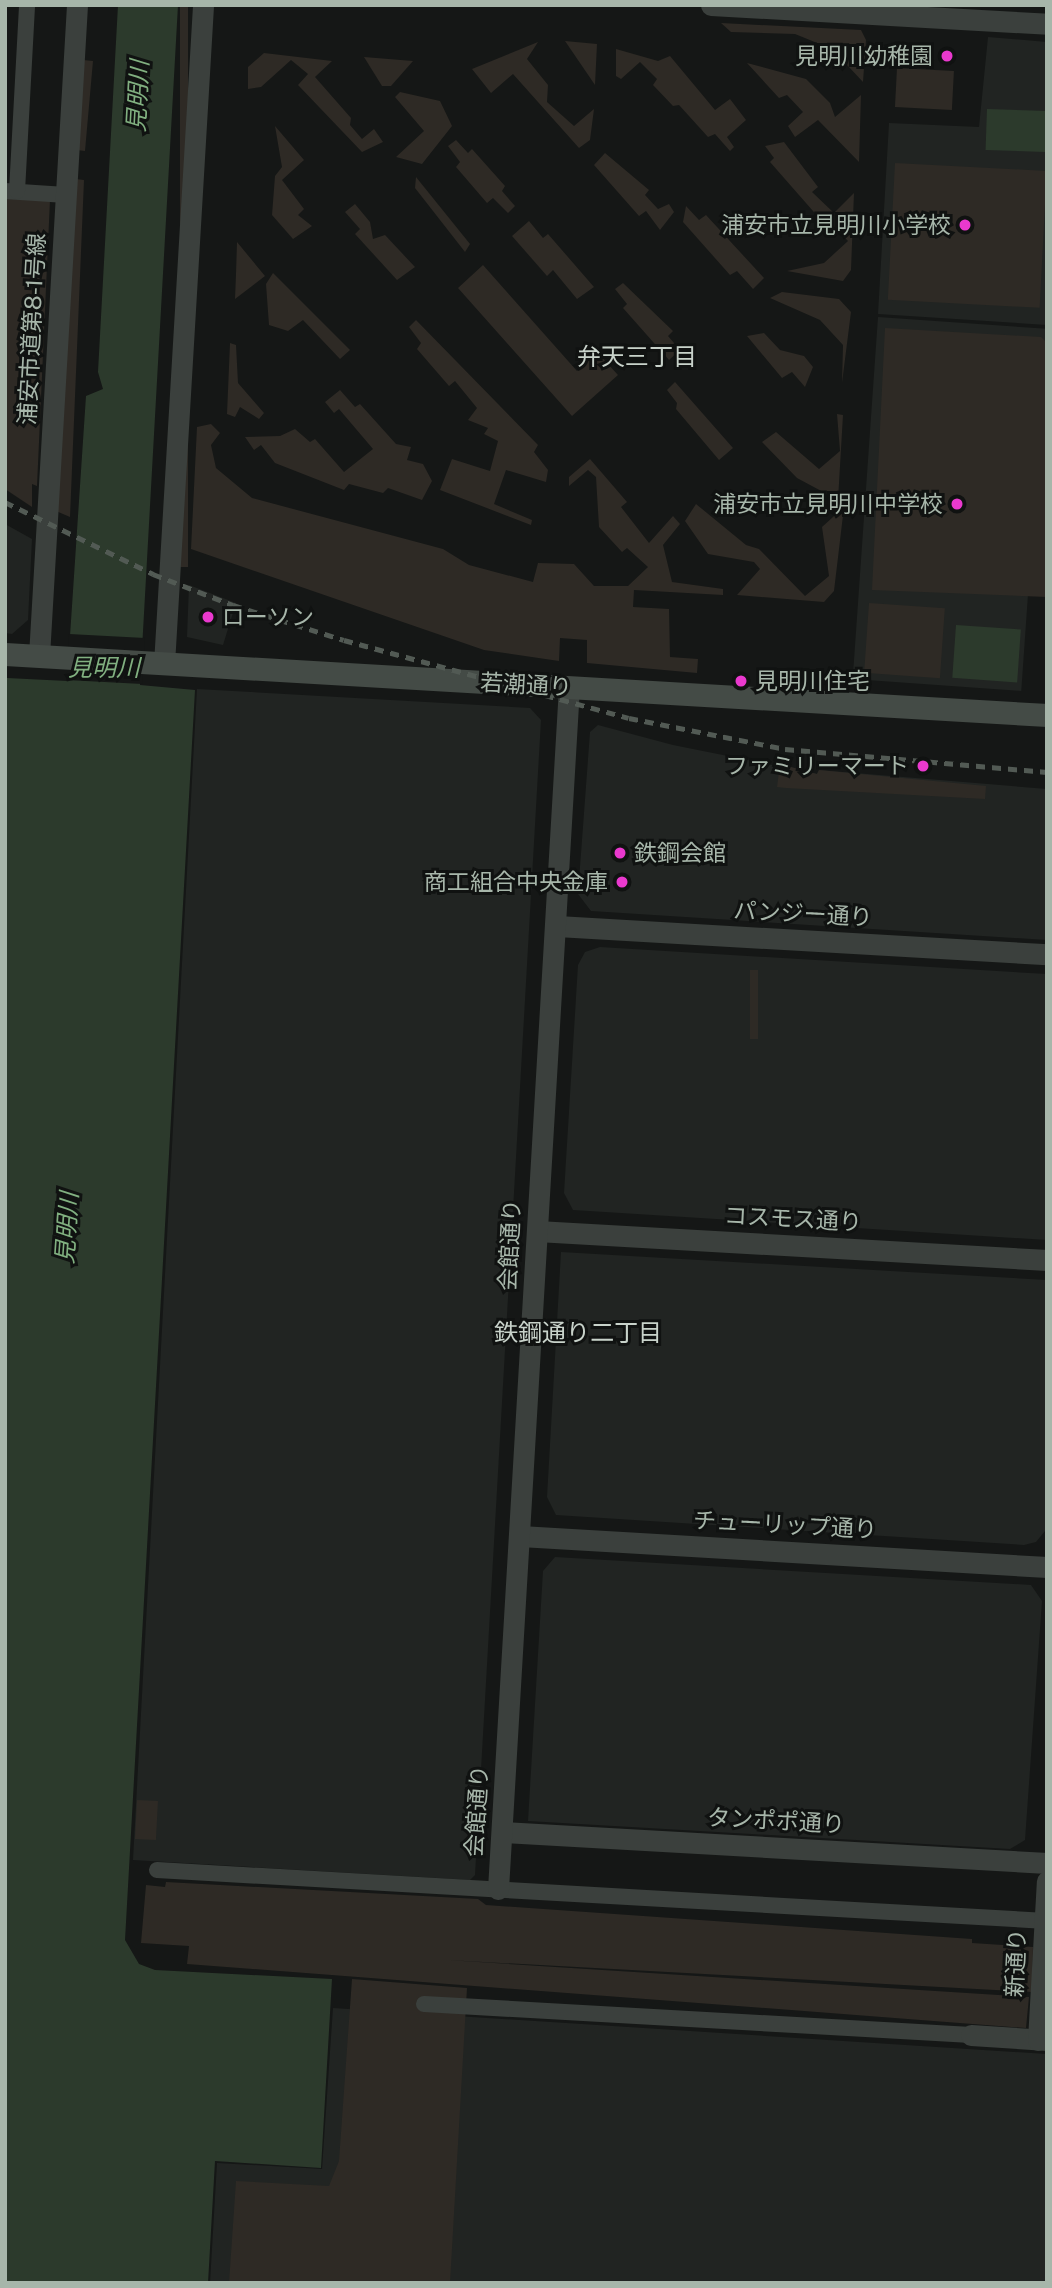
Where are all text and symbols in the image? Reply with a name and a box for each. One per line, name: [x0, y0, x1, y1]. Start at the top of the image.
place label: 見明川幼稚園: [795, 42, 933, 70]
marker: 見明川幼稚園: [939, 48, 955, 64]
water label: 見明川: [122, 59, 154, 133]
place label: 浦安市立見明川小学校: [721, 211, 951, 239]
marker: 浦安市立見明川小学校: [957, 217, 973, 233]
street label: 浦安市道第8-1号線: [13, 232, 51, 426]
district label: 弁天三丁目: [577, 343, 697, 371]
place label: 浦安市立見明川中学校: [713, 490, 943, 518]
marker: 浦安市立見明川中学校: [949, 496, 965, 512]
place label: ローソン: [222, 603, 314, 631]
marker: ローソン: [200, 609, 216, 625]
water label: 見明川: [68, 654, 140, 682]
place label: 見明川住宅: [755, 667, 870, 695]
street label: 若潮通り: [479, 669, 573, 701]
marker: 見明川住宅: [733, 673, 749, 689]
place label: ファミリーマート: [725, 752, 909, 780]
marker: ファミリーマート: [915, 758, 931, 774]
place label: 鉄鋼会館: [634, 839, 726, 867]
marker: 鉄鋼会館: [612, 845, 628, 861]
place label: 商工組合中央金庫: [424, 868, 608, 896]
marker: 商工組合中央金庫: [614, 874, 630, 890]
street label: パンジー通り: [733, 897, 873, 931]
water label: 見明川: [50, 1191, 84, 1265]
street label: 会館通り: [494, 1198, 526, 1292]
street label: コスモス通り: [723, 1202, 863, 1236]
district label: 鉄鋼通り二丁目: [494, 1319, 662, 1347]
street label: チューリップ通り: [692, 1506, 878, 1544]
street label: 会館通り: [460, 1764, 494, 1858]
street label: タンポポ通り: [706, 1804, 846, 1838]
street label: 新通り: [1000, 1928, 1032, 1998]

